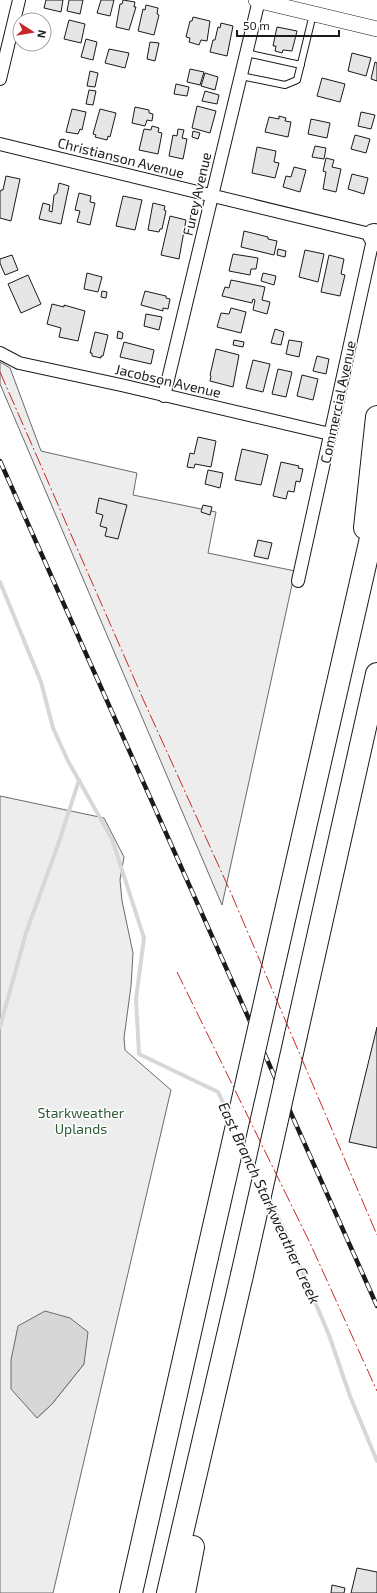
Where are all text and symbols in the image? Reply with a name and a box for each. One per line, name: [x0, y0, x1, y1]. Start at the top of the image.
north arrow: [12, 12, 52, 52]
scale bar: [237, 12, 339, 38]
text: 50 m: [243, 18, 270, 32]
text: N: [35, 29, 49, 39]
street label: Christianson Avenue: [56, 134, 186, 181]
street label: Furey Avenue: [179, 151, 214, 237]
street label: Commercial Avenue: [316, 339, 359, 465]
street label: Jacobson Avenue: [114, 360, 223, 401]
water label: East Branch Starkweather Creek: [215, 1099, 325, 1306]
park label: Starkweather Uplands: [38, 1104, 125, 1137]

